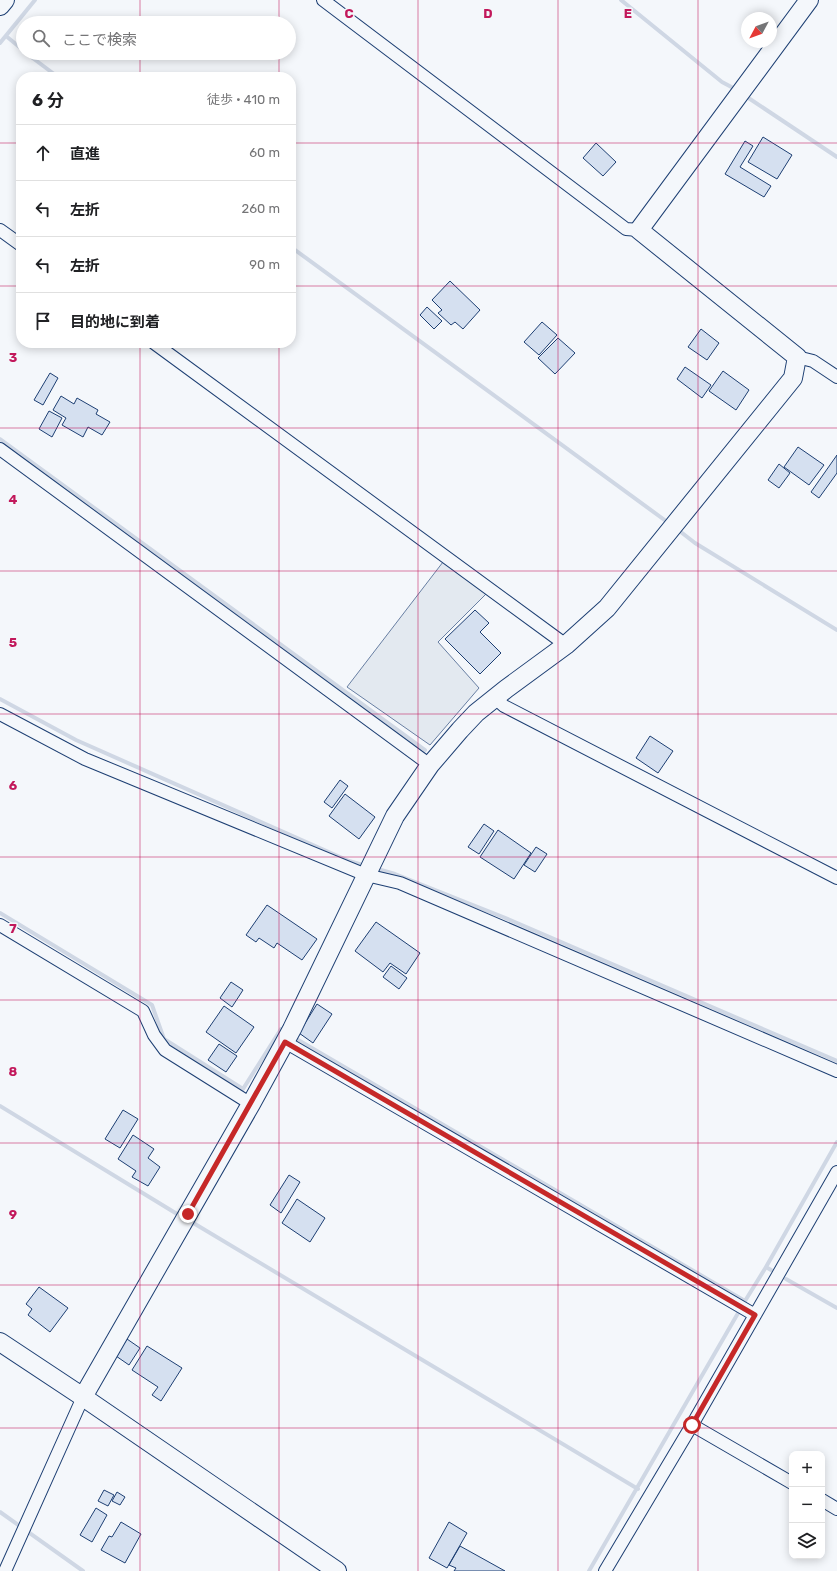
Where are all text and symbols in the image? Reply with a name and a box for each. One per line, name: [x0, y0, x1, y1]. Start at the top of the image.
text: C: [344, 6, 354, 21]
text: D: [483, 6, 493, 21]
text: E: [624, 6, 632, 21]
north arrow: [741, 12, 777, 48]
search box: [16, 16, 296, 60]
icon: search: [30, 27, 52, 49]
text: ここで検索: [62, 31, 137, 49]
text: 6 分: [32, 90, 64, 110]
text: 徒歩 · 410 m: [207, 92, 280, 107]
icon: ahead: [32, 142, 54, 164]
text: 直進: [70, 145, 100, 163]
text: 60 m: [249, 145, 280, 160]
icon: left: [32, 198, 54, 220]
text: 左折: [70, 201, 100, 219]
text: 260 m: [242, 201, 280, 216]
icon: left: [32, 254, 54, 276]
text: 左折: [70, 257, 100, 275]
text: 90 m: [249, 257, 280, 272]
icon: arrive: [32, 310, 54, 332]
text: 目的地に到着: [70, 313, 160, 331]
text: 3: [9, 350, 18, 365]
text: 4: [9, 492, 18, 507]
text: 5: [9, 635, 17, 650]
text: 6: [9, 778, 18, 793]
text: 7: [9, 921, 17, 936]
text: 8: [9, 1064, 18, 1079]
route end: [179, 1205, 197, 1223]
text: 9: [9, 1207, 17, 1222]
route start: [683, 1416, 701, 1434]
map controls: [789, 1451, 825, 1559]
button: +: [789, 1451, 825, 1487]
button: −: [789, 1487, 825, 1523]
button: layers: [789, 1523, 825, 1559]

